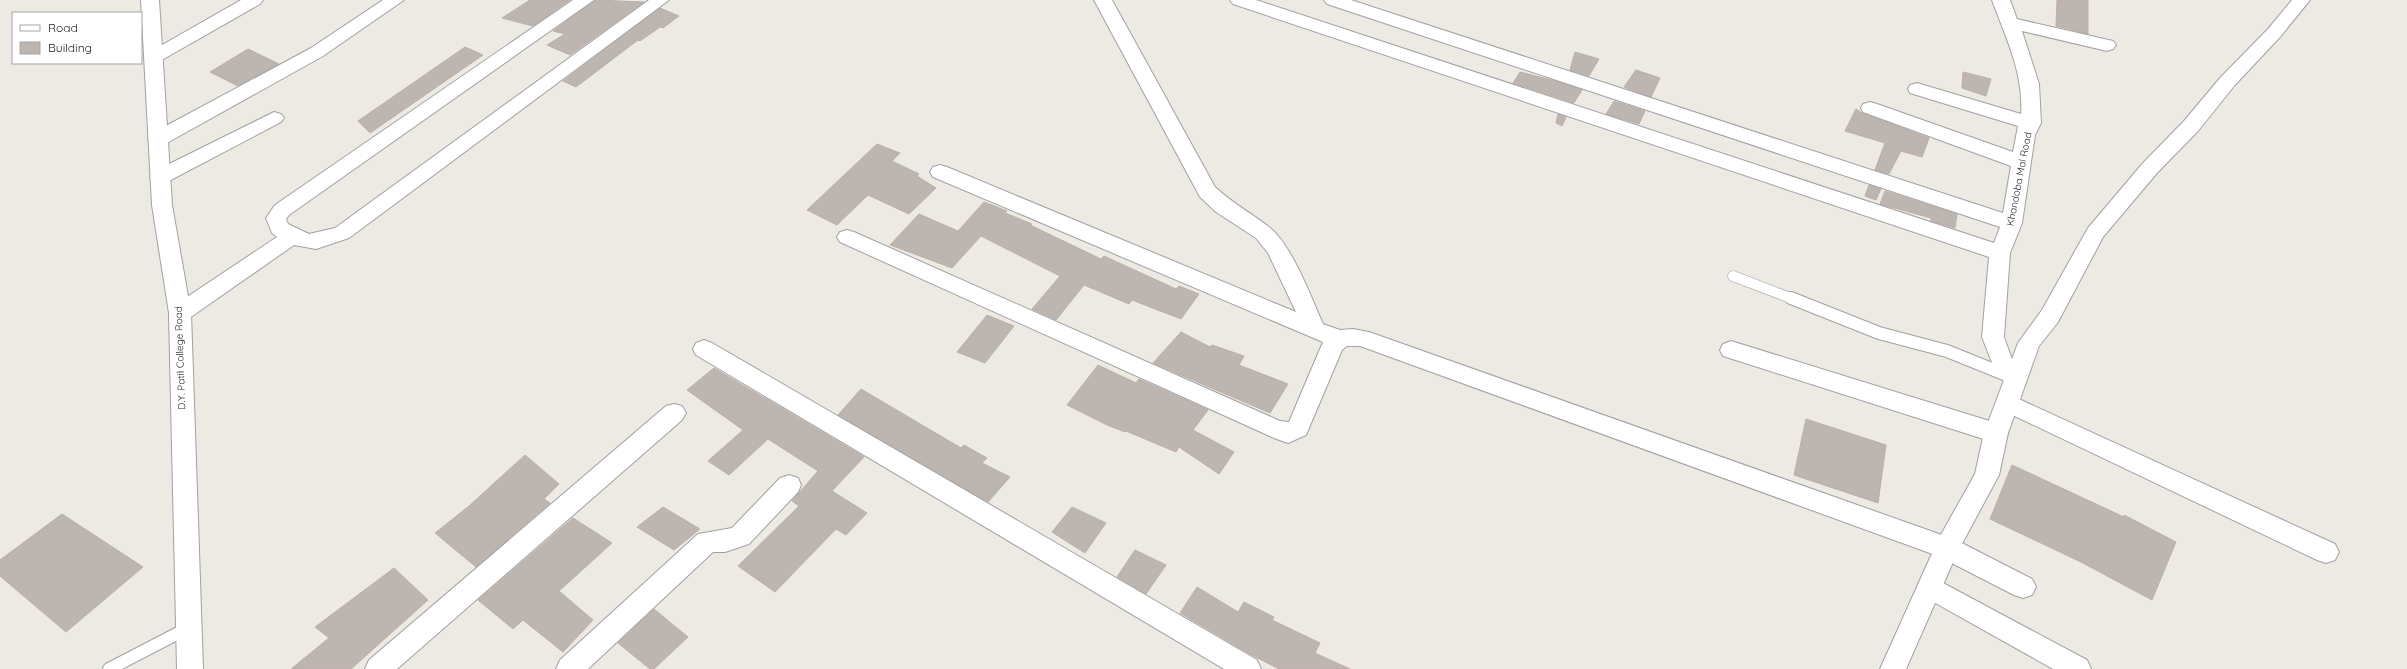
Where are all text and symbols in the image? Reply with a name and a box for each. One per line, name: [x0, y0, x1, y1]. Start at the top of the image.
legend: [12, 12, 142, 64]
text: Road: [48, 20, 78, 35]
text: Building: [48, 40, 92, 55]
street label: Khandoba Mal Road: [2004, 131, 2034, 227]
street label: D.Y. Patil College Road: [172, 306, 188, 410]

